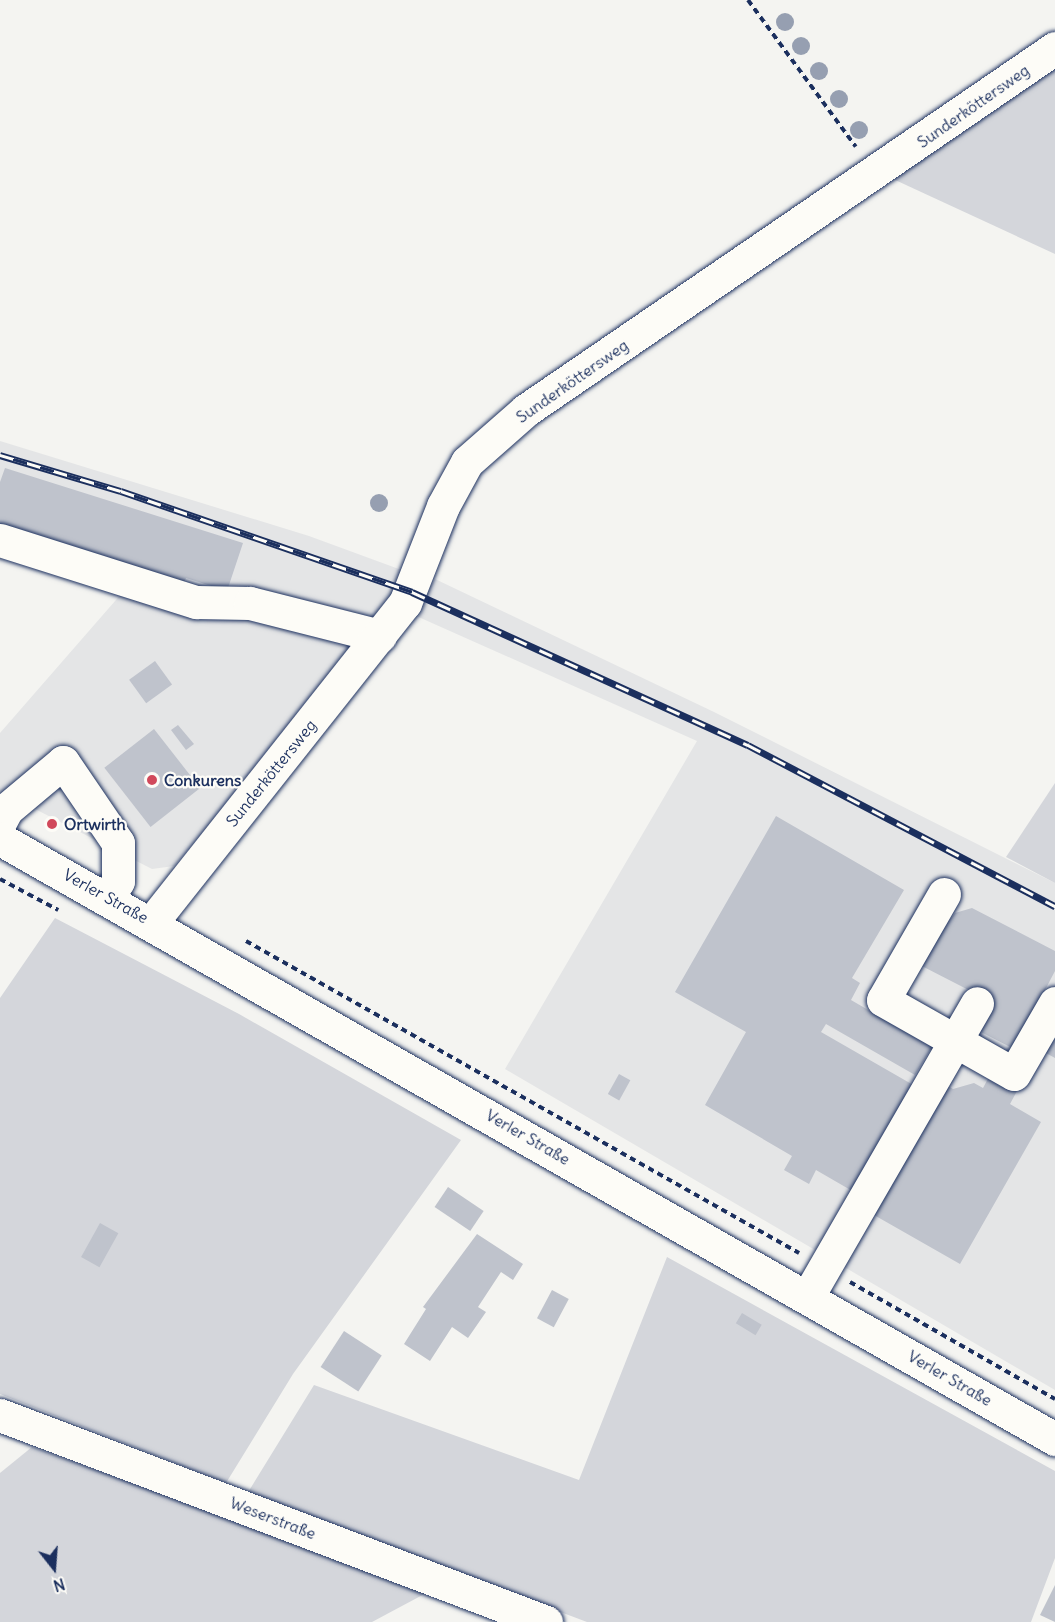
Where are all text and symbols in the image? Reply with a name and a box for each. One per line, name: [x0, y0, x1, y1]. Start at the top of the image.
street label: Sunderköttersweg: [913, 60, 1033, 152]
street label: Sunderköttersweg: [512, 335, 632, 427]
street label: Sunderköttersweg: [222, 716, 320, 830]
place label: Conkurens: [164, 770, 241, 790]
marker: Conkurens: [145, 773, 159, 787]
place label: Ortwirth: [64, 814, 126, 834]
marker: Ortwirth: [45, 817, 59, 831]
street label: Verler Straße: [60, 865, 152, 927]
street label: Verler Straße: [483, 1105, 573, 1169]
street label: Verler Straße: [905, 1346, 995, 1410]
street label: Weserstraße: [227, 1493, 319, 1543]
north arrow: [24, 1538, 84, 1598]
text: N: [51, 1574, 67, 1596]

